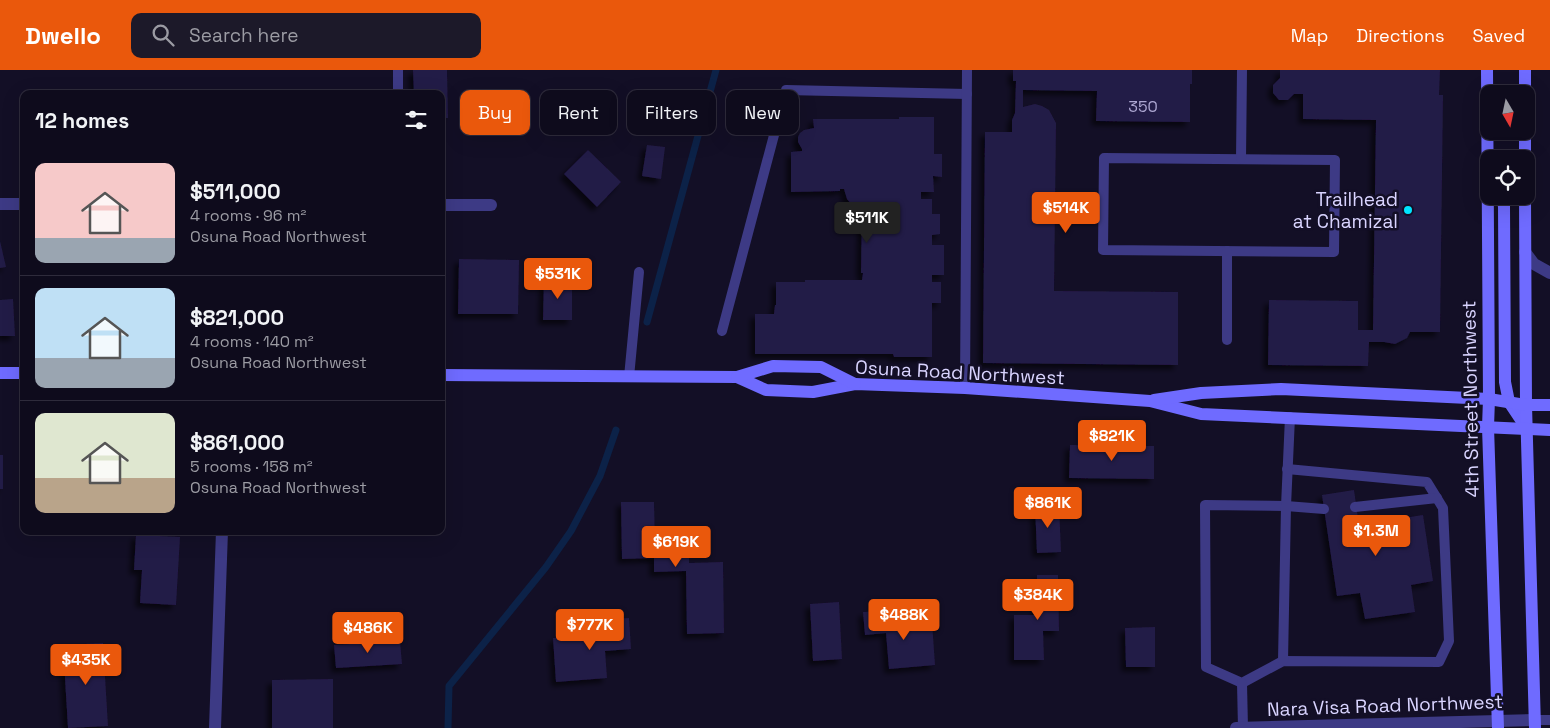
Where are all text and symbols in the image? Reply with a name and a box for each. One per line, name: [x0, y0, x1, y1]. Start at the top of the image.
search box: [131, 13, 481, 58]
text: Dwello: [25, 20, 101, 51]
icon: search: [149, 21, 177, 49]
text: Search here: [189, 23, 299, 48]
text: Map: [1291, 24, 1328, 47]
text: Directions: [1356, 24, 1445, 47]
text: Saved: [1473, 24, 1525, 47]
north arrow: [1480, 85, 1535, 140]
map controls: [1480, 85, 1535, 205]
chip: Buy: [460, 90, 530, 135]
chip: Rent: [540, 90, 617, 135]
chip: Filters: [627, 90, 716, 135]
chip: New: [726, 90, 799, 135]
house number: 350: [1128, 96, 1158, 117]
icon: filters: [402, 106, 430, 134]
text: 12 homes: [35, 107, 129, 134]
button: locate: [1480, 150, 1535, 205]
text: $511,000: [190, 178, 281, 205]
icon: home: [75, 183, 135, 243]
place label: Trailhead at Chamizal: [1293, 187, 1398, 234]
pin: $514K: [1031, 191, 1101, 234]
text: $514K: [1043, 197, 1089, 218]
pin: $511K: [832, 202, 902, 244]
marker: Trailhead at Chamizal: [1402, 204, 1414, 216]
text: 4 rooms · 96 m²: [190, 205, 306, 226]
text: $511K: [845, 207, 889, 228]
text: Osuna Road Northwest: [190, 226, 367, 247]
pin: $531K: [523, 258, 593, 300]
text: $531K: [535, 263, 581, 284]
street label: 4th Street Northwest: [1456, 300, 1485, 498]
text: $821,000: [190, 304, 284, 331]
icon: home: [75, 308, 135, 368]
text: 4 rooms · 140 m²: [190, 331, 314, 352]
text: Osuna Road Northwest: [190, 352, 367, 373]
street label: Osuna Road Northwest: [854, 355, 1065, 390]
pin: $821K: [1077, 420, 1147, 462]
text: $821K: [1089, 425, 1135, 446]
text: $861,000: [190, 429, 284, 456]
icon: home: [75, 433, 135, 493]
text: 5 rooms · 158 m²: [190, 456, 313, 477]
text: Osuna Road Northwest: [190, 477, 367, 498]
pin: $861K: [1013, 486, 1083, 529]
text: $861K: [1025, 492, 1071, 513]
pin: $1.3M: [1341, 514, 1411, 557]
text: $1.3M: [1353, 520, 1399, 541]
pin: $619K: [641, 526, 711, 568]
text: $619K: [653, 531, 699, 552]
pin: $384K: [1003, 578, 1073, 621]
text: $384K: [1013, 584, 1063, 605]
pin: $488K: [869, 598, 939, 641]
text: $488K: [879, 604, 929, 625]
pin: $777K: [555, 608, 625, 651]
pin: $486K: [333, 612, 403, 654]
text: $777K: [567, 614, 613, 635]
text: $486K: [343, 617, 393, 638]
pin: $435K: [51, 644, 121, 686]
text: $435K: [61, 649, 111, 670]
street label: Nara Visa Road Northwest: [1267, 689, 1504, 722]

